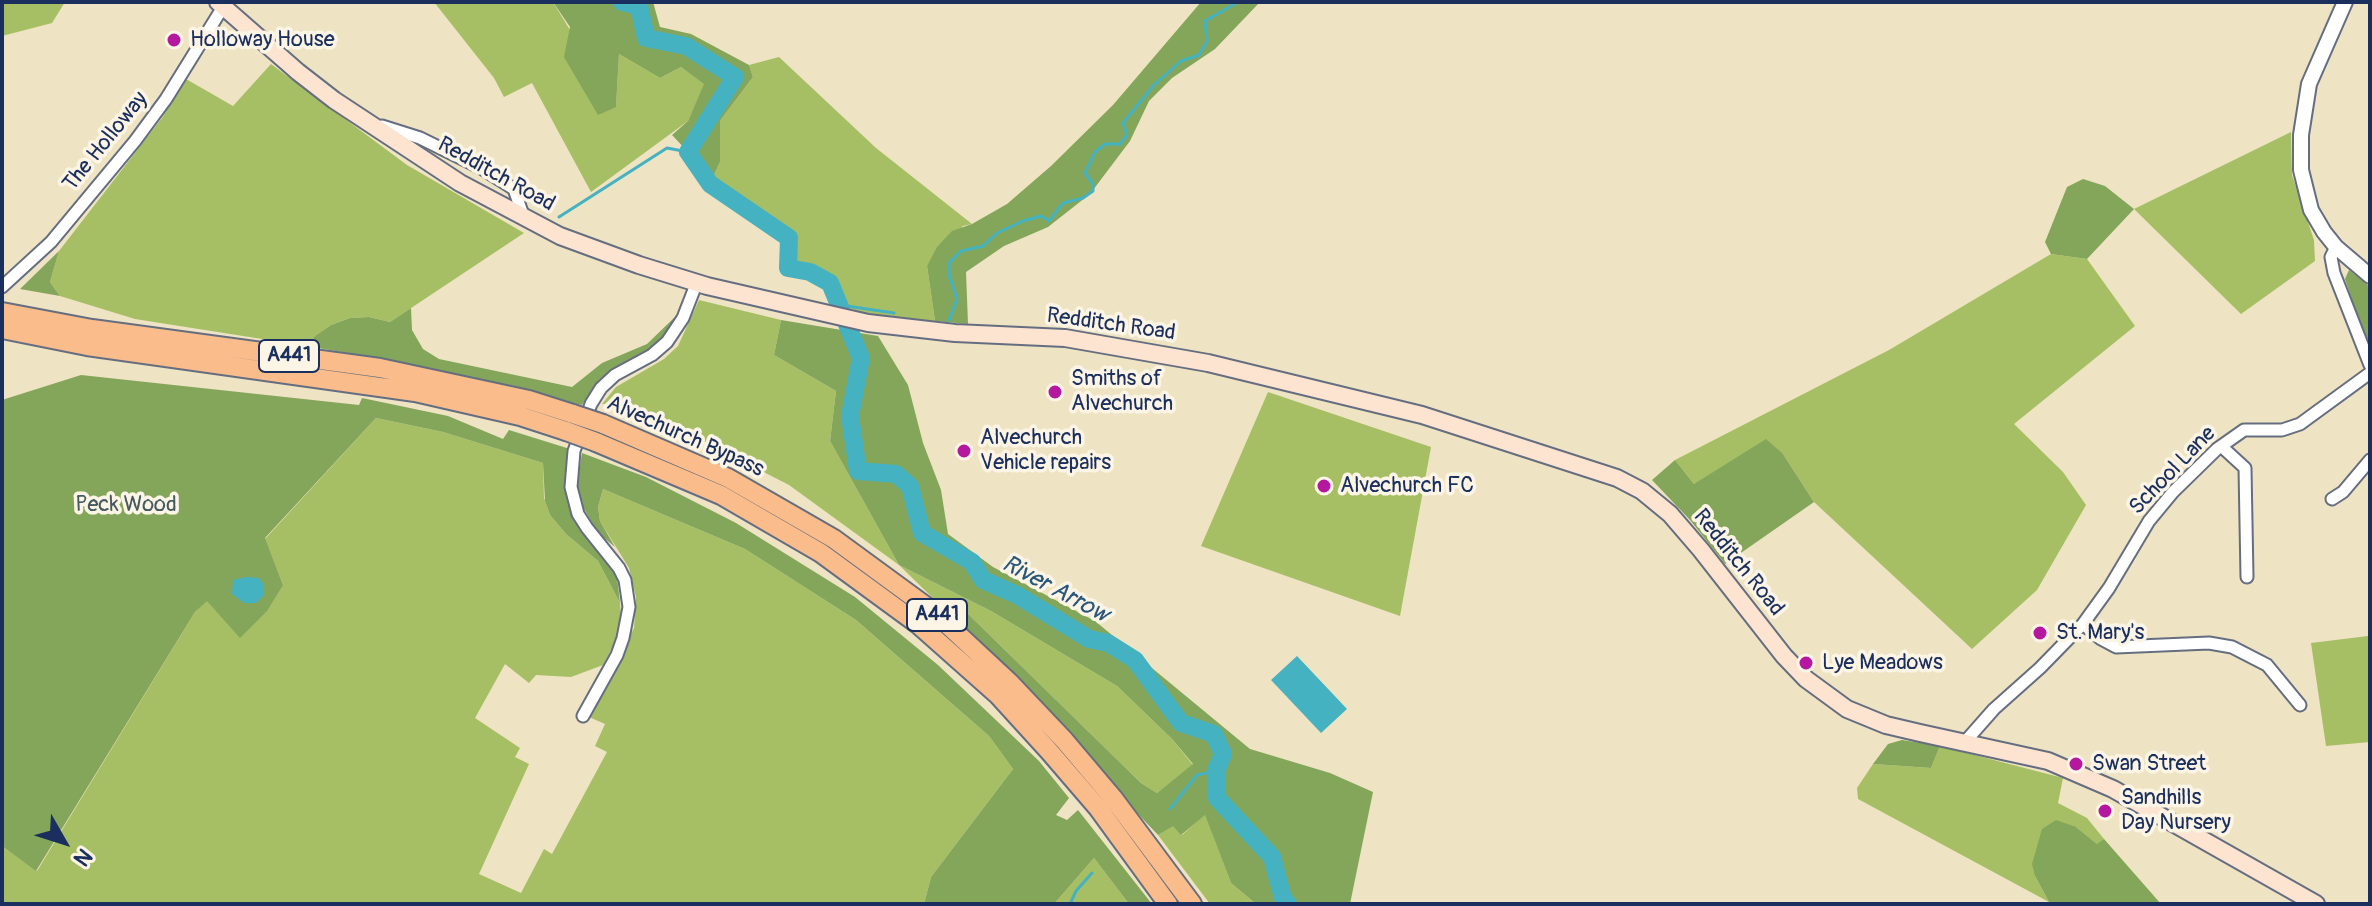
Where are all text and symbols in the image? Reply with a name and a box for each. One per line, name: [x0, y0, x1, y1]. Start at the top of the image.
place label: Holloway House: [190, 27, 335, 53]
marker: Holloway House: [165, 31, 183, 49]
street label: The Holloway: [58, 87, 154, 197]
street label: Redditch Road: [433, 132, 559, 218]
street label: Redditch Road: [1045, 303, 1177, 347]
road number: A441: [259, 340, 319, 372]
place label: Smiths of Alvechurch: [1071, 366, 1173, 418]
marker: Smiths of Alvechurch: [1046, 383, 1064, 401]
street label: Alvechurch Bypass: [602, 391, 768, 483]
street label: School Lane: [2124, 421, 2222, 521]
place label: Alvechurch Vehicle repairs: [980, 425, 1111, 476]
marker: Alvechurch Vehicle repairs: [955, 442, 973, 460]
place label: Alvechurch FC: [1340, 473, 1474, 499]
marker: Alvechurch FC: [1315, 477, 1333, 495]
park label: Peck Wood: [75, 492, 177, 518]
street label: Redditch Road: [1687, 504, 1789, 622]
water label: River Arrow: [997, 550, 1113, 630]
road number: A441: [907, 599, 967, 631]
place label: St. Mary's: [2056, 620, 2144, 646]
marker: St. Mary's: [2031, 624, 2049, 642]
place label: Lye Meadows: [1822, 650, 1943, 676]
marker: Lye Meadows: [1797, 654, 1815, 672]
place label: Swan Street: [2092, 751, 2206, 777]
marker: Swan Street: [2067, 755, 2085, 773]
place label: Sandhills Day Nursery: [2121, 785, 2231, 836]
north arrow: [24, 802, 104, 882]
marker: Sandhills Day Nursery: [2096, 802, 2114, 820]
text: N: [67, 843, 98, 872]

